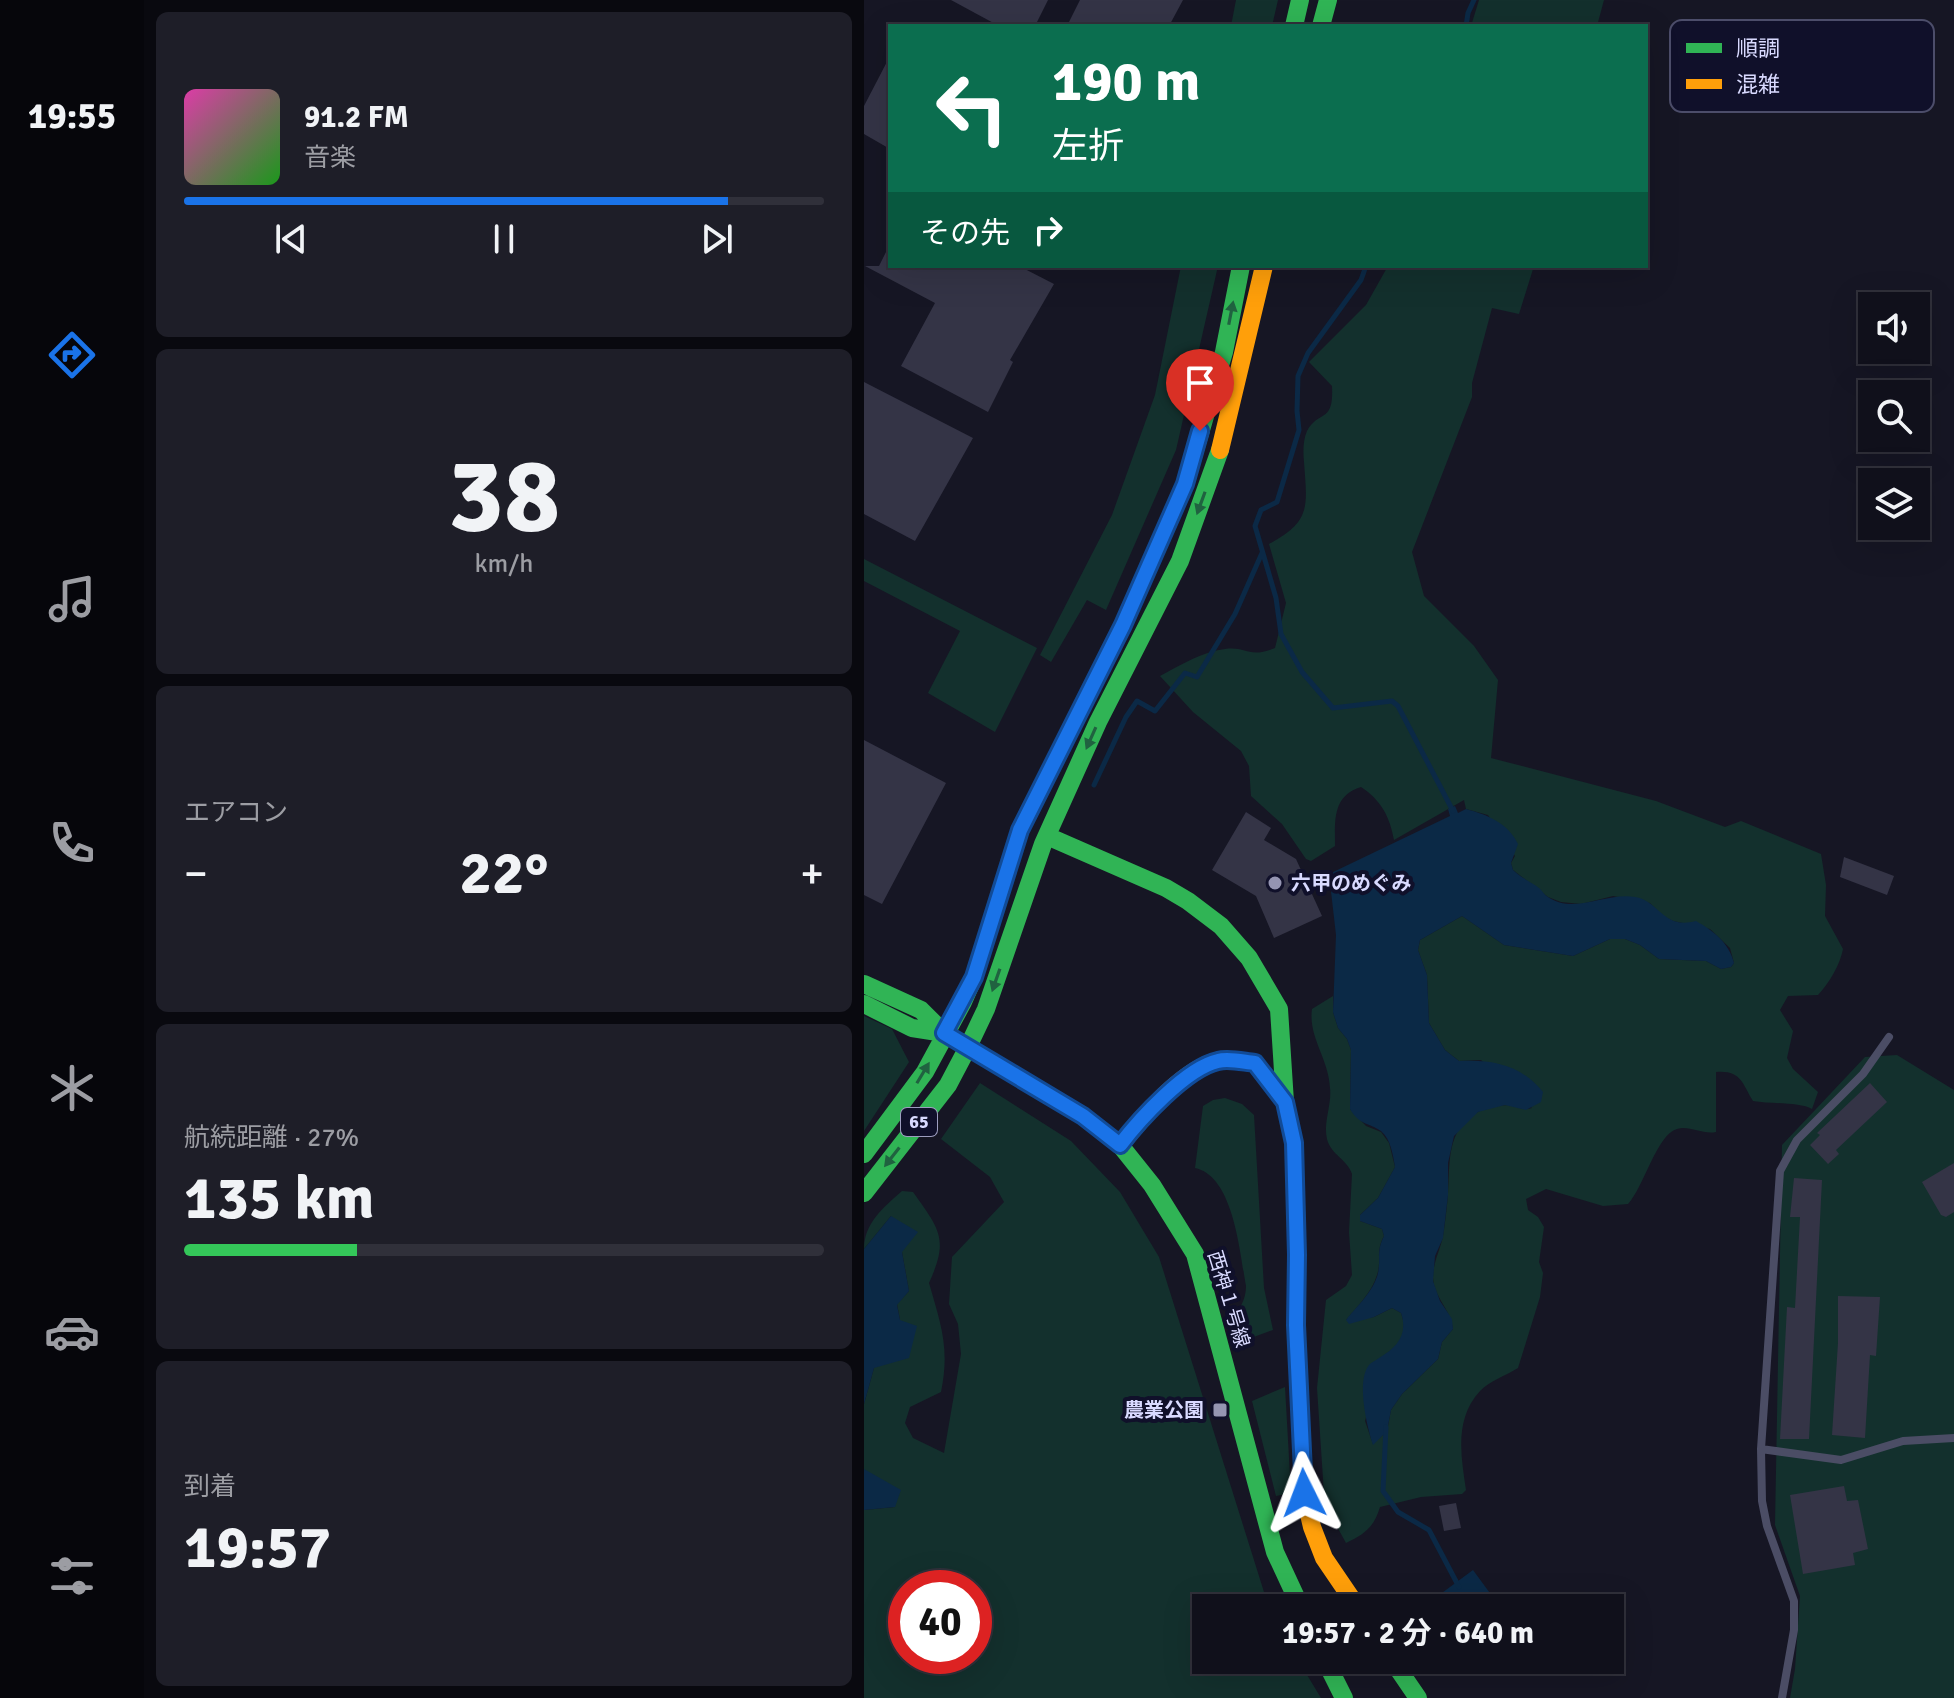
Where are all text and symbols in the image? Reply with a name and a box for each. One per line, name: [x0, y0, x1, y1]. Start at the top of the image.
legend: [1670, 20, 1934, 112]
text: 順調: [1736, 35, 1780, 62]
text: 190 m: [1052, 47, 1200, 116]
icon: left: [920, 56, 1024, 160]
text: 混雑: [1736, 71, 1780, 98]
text: 19:55: [28, 94, 116, 139]
text: 91.2 FM: [304, 99, 409, 136]
text: 左折: [1052, 124, 1124, 169]
text: 音楽: [304, 142, 356, 174]
icon: right: [1026, 208, 1070, 252]
text: その先: [920, 215, 1010, 252]
icon: previous: [269, 217, 313, 261]
icon: pause: [482, 217, 526, 261]
icon: next: [695, 217, 739, 261]
map controls: [1858, 292, 1930, 540]
button: sound: [1858, 292, 1930, 364]
one-way arrow: [1226, 301, 1238, 326]
icon: directions: [44, 327, 100, 383]
pin: [1166, 349, 1234, 431]
icon: arrive: [1178, 361, 1222, 405]
button: search: [1858, 380, 1930, 452]
text: 38: [448, 432, 560, 560]
button: layers: [1858, 468, 1930, 540]
one-way arrow: [1194, 492, 1207, 516]
text: km/h: [475, 548, 533, 580]
icon: music: [44, 571, 100, 627]
one-way arrow: [1084, 726, 1097, 750]
text: エアコン: [184, 797, 288, 829]
icon: phone: [44, 815, 100, 871]
text: 22°: [460, 837, 548, 911]
text: −: [184, 847, 208, 901]
text: +: [800, 847, 824, 901]
place label: 六甲のめぐみ: [1291, 871, 1412, 896]
marker: 六甲のめぐみ: [1266, 874, 1284, 892]
one-way arrow: [989, 968, 1002, 992]
icon: climate: [44, 1060, 100, 1116]
one-way arrow: [915, 1061, 930, 1084]
road number: 65: [901, 1108, 937, 1136]
text: 航続距離 · 27%: [184, 1122, 359, 1154]
one-way arrow: [884, 1147, 900, 1167]
text: 135 km: [184, 1162, 374, 1236]
street label: 西神１号線: [1202, 1248, 1255, 1351]
icon: car: [44, 1304, 100, 1360]
place label: 農業公園: [1124, 1398, 1204, 1423]
marker: 農業公園: [1211, 1401, 1229, 1419]
position arrow: [1262, 1451, 1346, 1535]
text: 到着: [184, 1471, 236, 1503]
text: 19:57: [184, 1511, 331, 1585]
icon: filters: [44, 1548, 100, 1604]
speed limit sign: 40: [888, 1570, 992, 1674]
text: 19:57 · 2 分 · 640 m: [1282, 1615, 1534, 1652]

